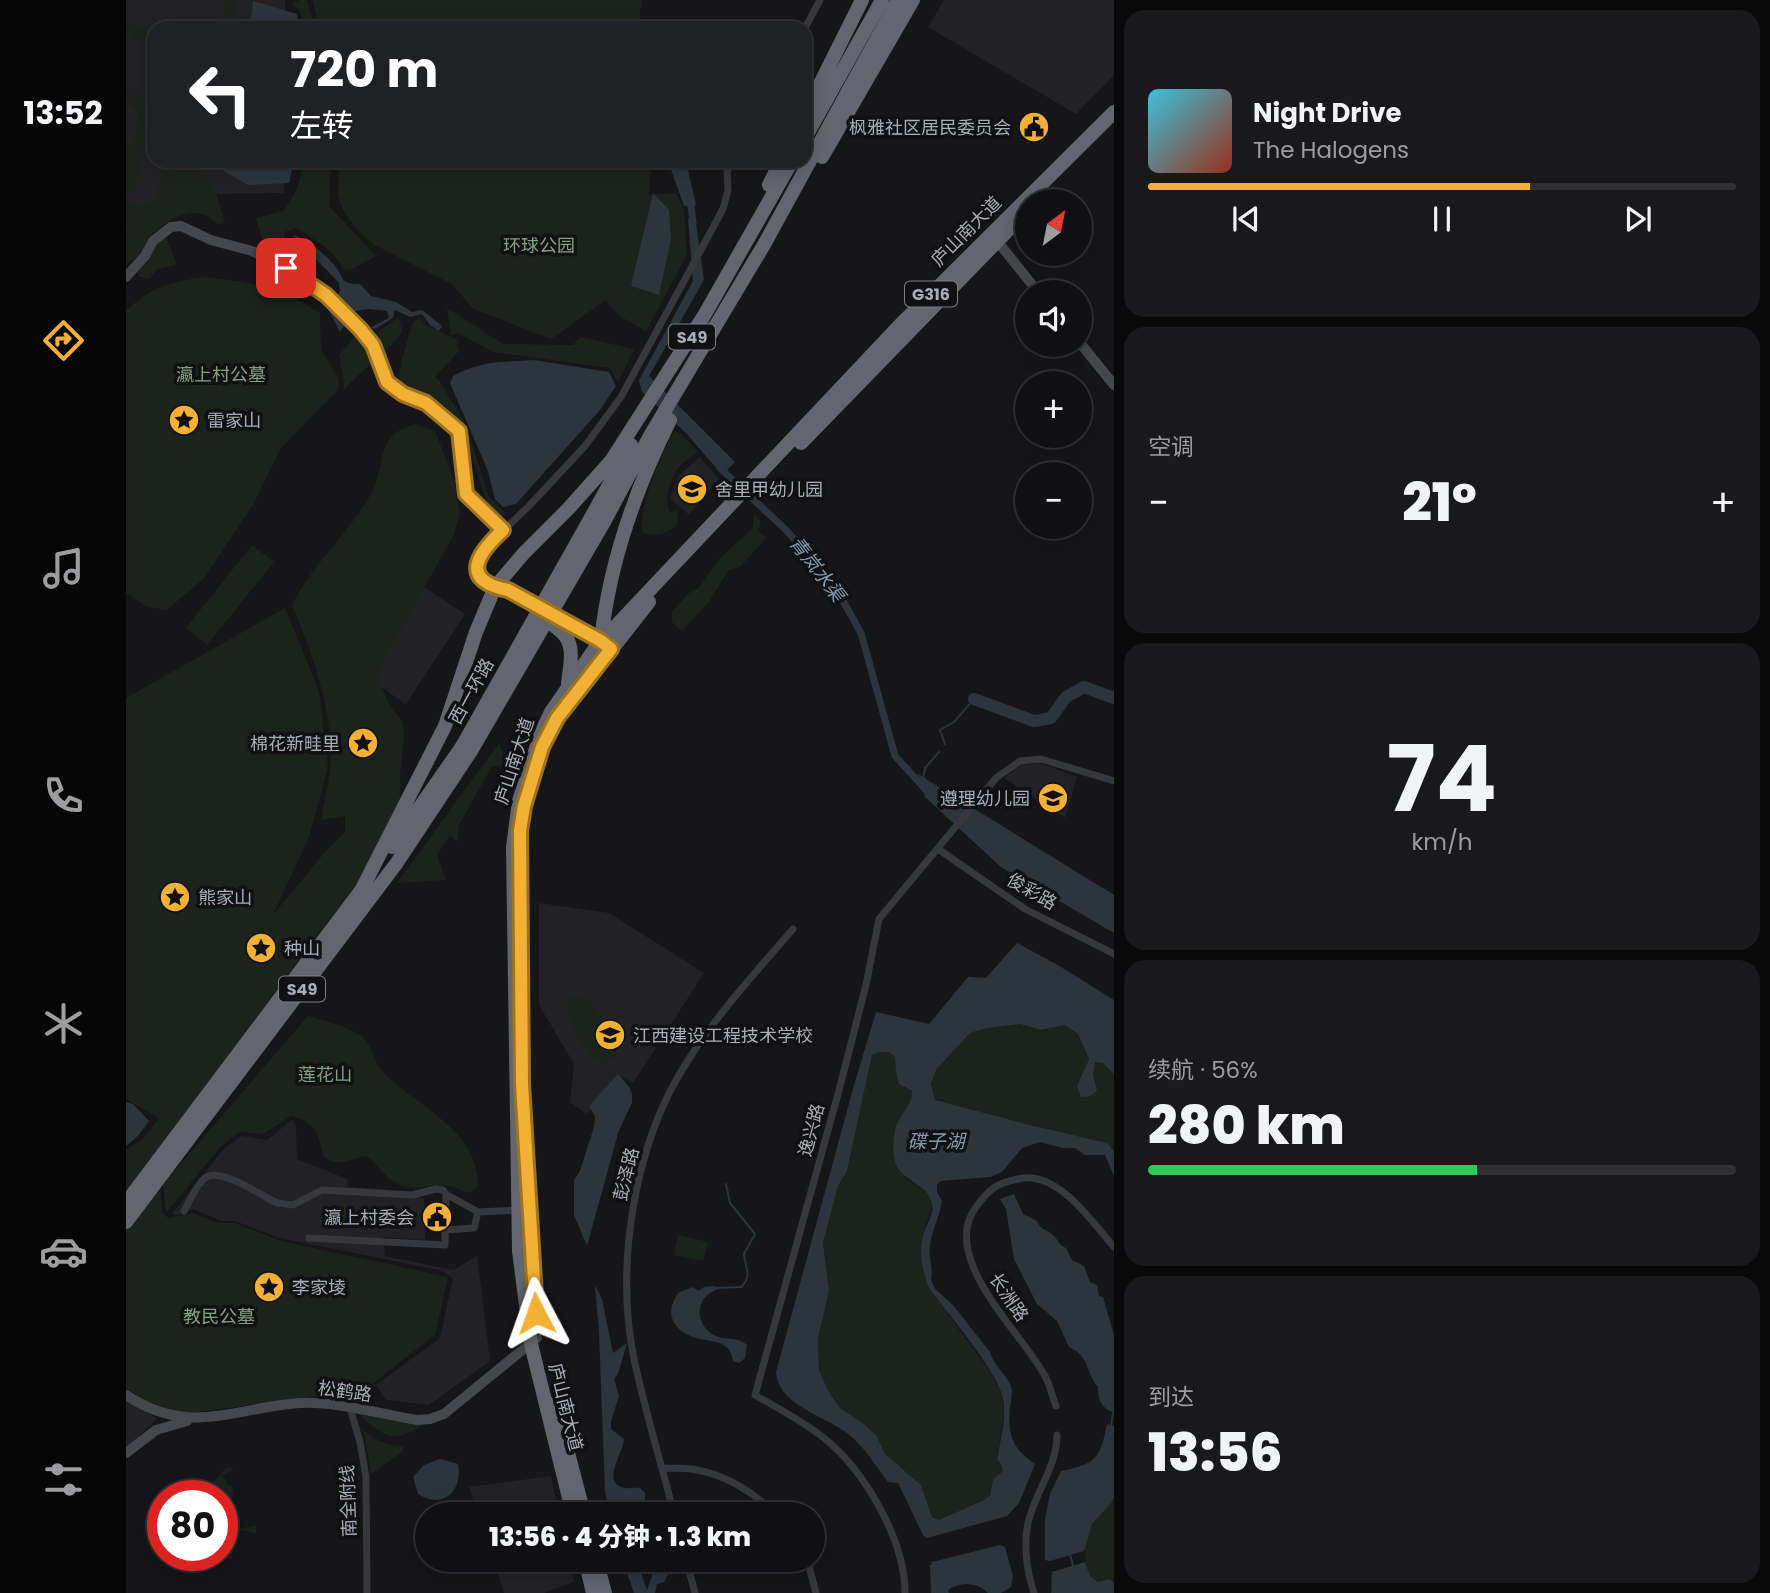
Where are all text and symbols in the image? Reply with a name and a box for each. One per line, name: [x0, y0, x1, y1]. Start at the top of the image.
text: 720 m: [290, 36, 438, 104]
icon: left: [175, 49, 266, 140]
text: 13:52: [23, 90, 103, 135]
text: Night Drive: [1253, 95, 1401, 131]
text: 左转: [290, 103, 354, 148]
public building icon: 枫雅社区居民委员会: [1017, 110, 1051, 144]
place label: 枫雅社区居民委员会: [849, 115, 1011, 140]
text: The Halogens: [1253, 134, 1409, 166]
north arrow: [1015, 189, 1092, 266]
map controls: [1015, 189, 1092, 539]
street label: 庐山南大道: [925, 190, 1007, 272]
icon: previous: [1227, 200, 1265, 238]
icon: pause: [1423, 200, 1461, 238]
icon: next: [1619, 200, 1657, 238]
park label: 环球公园: [503, 233, 575, 258]
pin: [256, 238, 316, 298]
icon: arrive: [267, 249, 305, 287]
button: sound: [1015, 280, 1092, 357]
road number: G316: [905, 282, 957, 306]
icon: directions: [39, 316, 88, 365]
road number: S49: [669, 324, 715, 350]
park label: 瀛上村公墓: [176, 362, 266, 387]
button: +: [1015, 371, 1092, 448]
place icon: 雷家山: [167, 403, 201, 437]
place label: 雷家山: [207, 408, 261, 433]
text: 空调: [1148, 431, 1194, 463]
button: −: [1015, 462, 1092, 539]
text: 21°: [1402, 466, 1477, 539]
school or university icon: 舍里甲幼儿园: [675, 472, 709, 506]
text: −: [1148, 476, 1169, 529]
text: +: [1710, 476, 1736, 529]
place label: 舍里甲幼儿园: [715, 477, 823, 502]
water label: 青岚水渠: [783, 531, 853, 610]
icon: music: [39, 544, 88, 593]
street label: 西一环路: [443, 653, 499, 729]
street label: 庐山南大道: [488, 714, 540, 808]
text: 74: [1387, 715, 1497, 843]
place icon: 棉花新畦里: [346, 726, 380, 760]
place label: 棉花新畦里: [250, 731, 340, 756]
icon: phone: [39, 771, 88, 820]
school or university icon: 遵理幼儿园: [1036, 781, 1070, 815]
place label: 遵理幼儿园: [940, 786, 1030, 811]
text: km/h: [1411, 826, 1473, 858]
street label: 俊彩路: [1002, 867, 1062, 915]
place icon: 熊家山: [158, 880, 192, 914]
place label: 熊家山: [198, 885, 252, 910]
place icon: 种山: [244, 931, 278, 965]
place label: 种山: [284, 936, 320, 961]
road number: S49: [279, 976, 325, 1001]
icon: climate: [39, 999, 88, 1048]
school or university icon: 江西建设工程技术学校: [593, 1018, 627, 1052]
place label: 江西建设工程技术学校: [633, 1023, 813, 1048]
text: 续航 · 56%: [1148, 1054, 1258, 1086]
park label: 莲花山: [298, 1062, 352, 1087]
text: 280 km: [1148, 1089, 1345, 1162]
street label: 逸兴路: [792, 1101, 830, 1159]
water label: 碟子湖: [907, 1128, 967, 1155]
street label: 彭泽路: [607, 1145, 645, 1203]
public building icon: 瀛上村委会: [420, 1200, 454, 1234]
place label: 瀛上村委会: [324, 1205, 414, 1230]
icon: car: [39, 1227, 88, 1276]
street label: 长洲路: [984, 1268, 1034, 1326]
place icon: 李家堎: [252, 1270, 286, 1304]
place label: 李家堎: [292, 1275, 346, 1300]
position arrow: [499, 1276, 573, 1350]
park label: 教民公墓: [183, 1304, 255, 1329]
street label: 庐山南大道: [543, 1360, 589, 1454]
street label: 松鹤路: [317, 1375, 373, 1407]
text: 到达: [1148, 1381, 1194, 1413]
text: 13:56: [1148, 1416, 1283, 1489]
icon: filters: [39, 1455, 88, 1504]
street label: 南全附线: [334, 1465, 362, 1537]
speed limit sign: 80: [147, 1480, 238, 1571]
text: 13:56 · 4 分钟 · 1.3 km: [489, 1519, 751, 1555]

